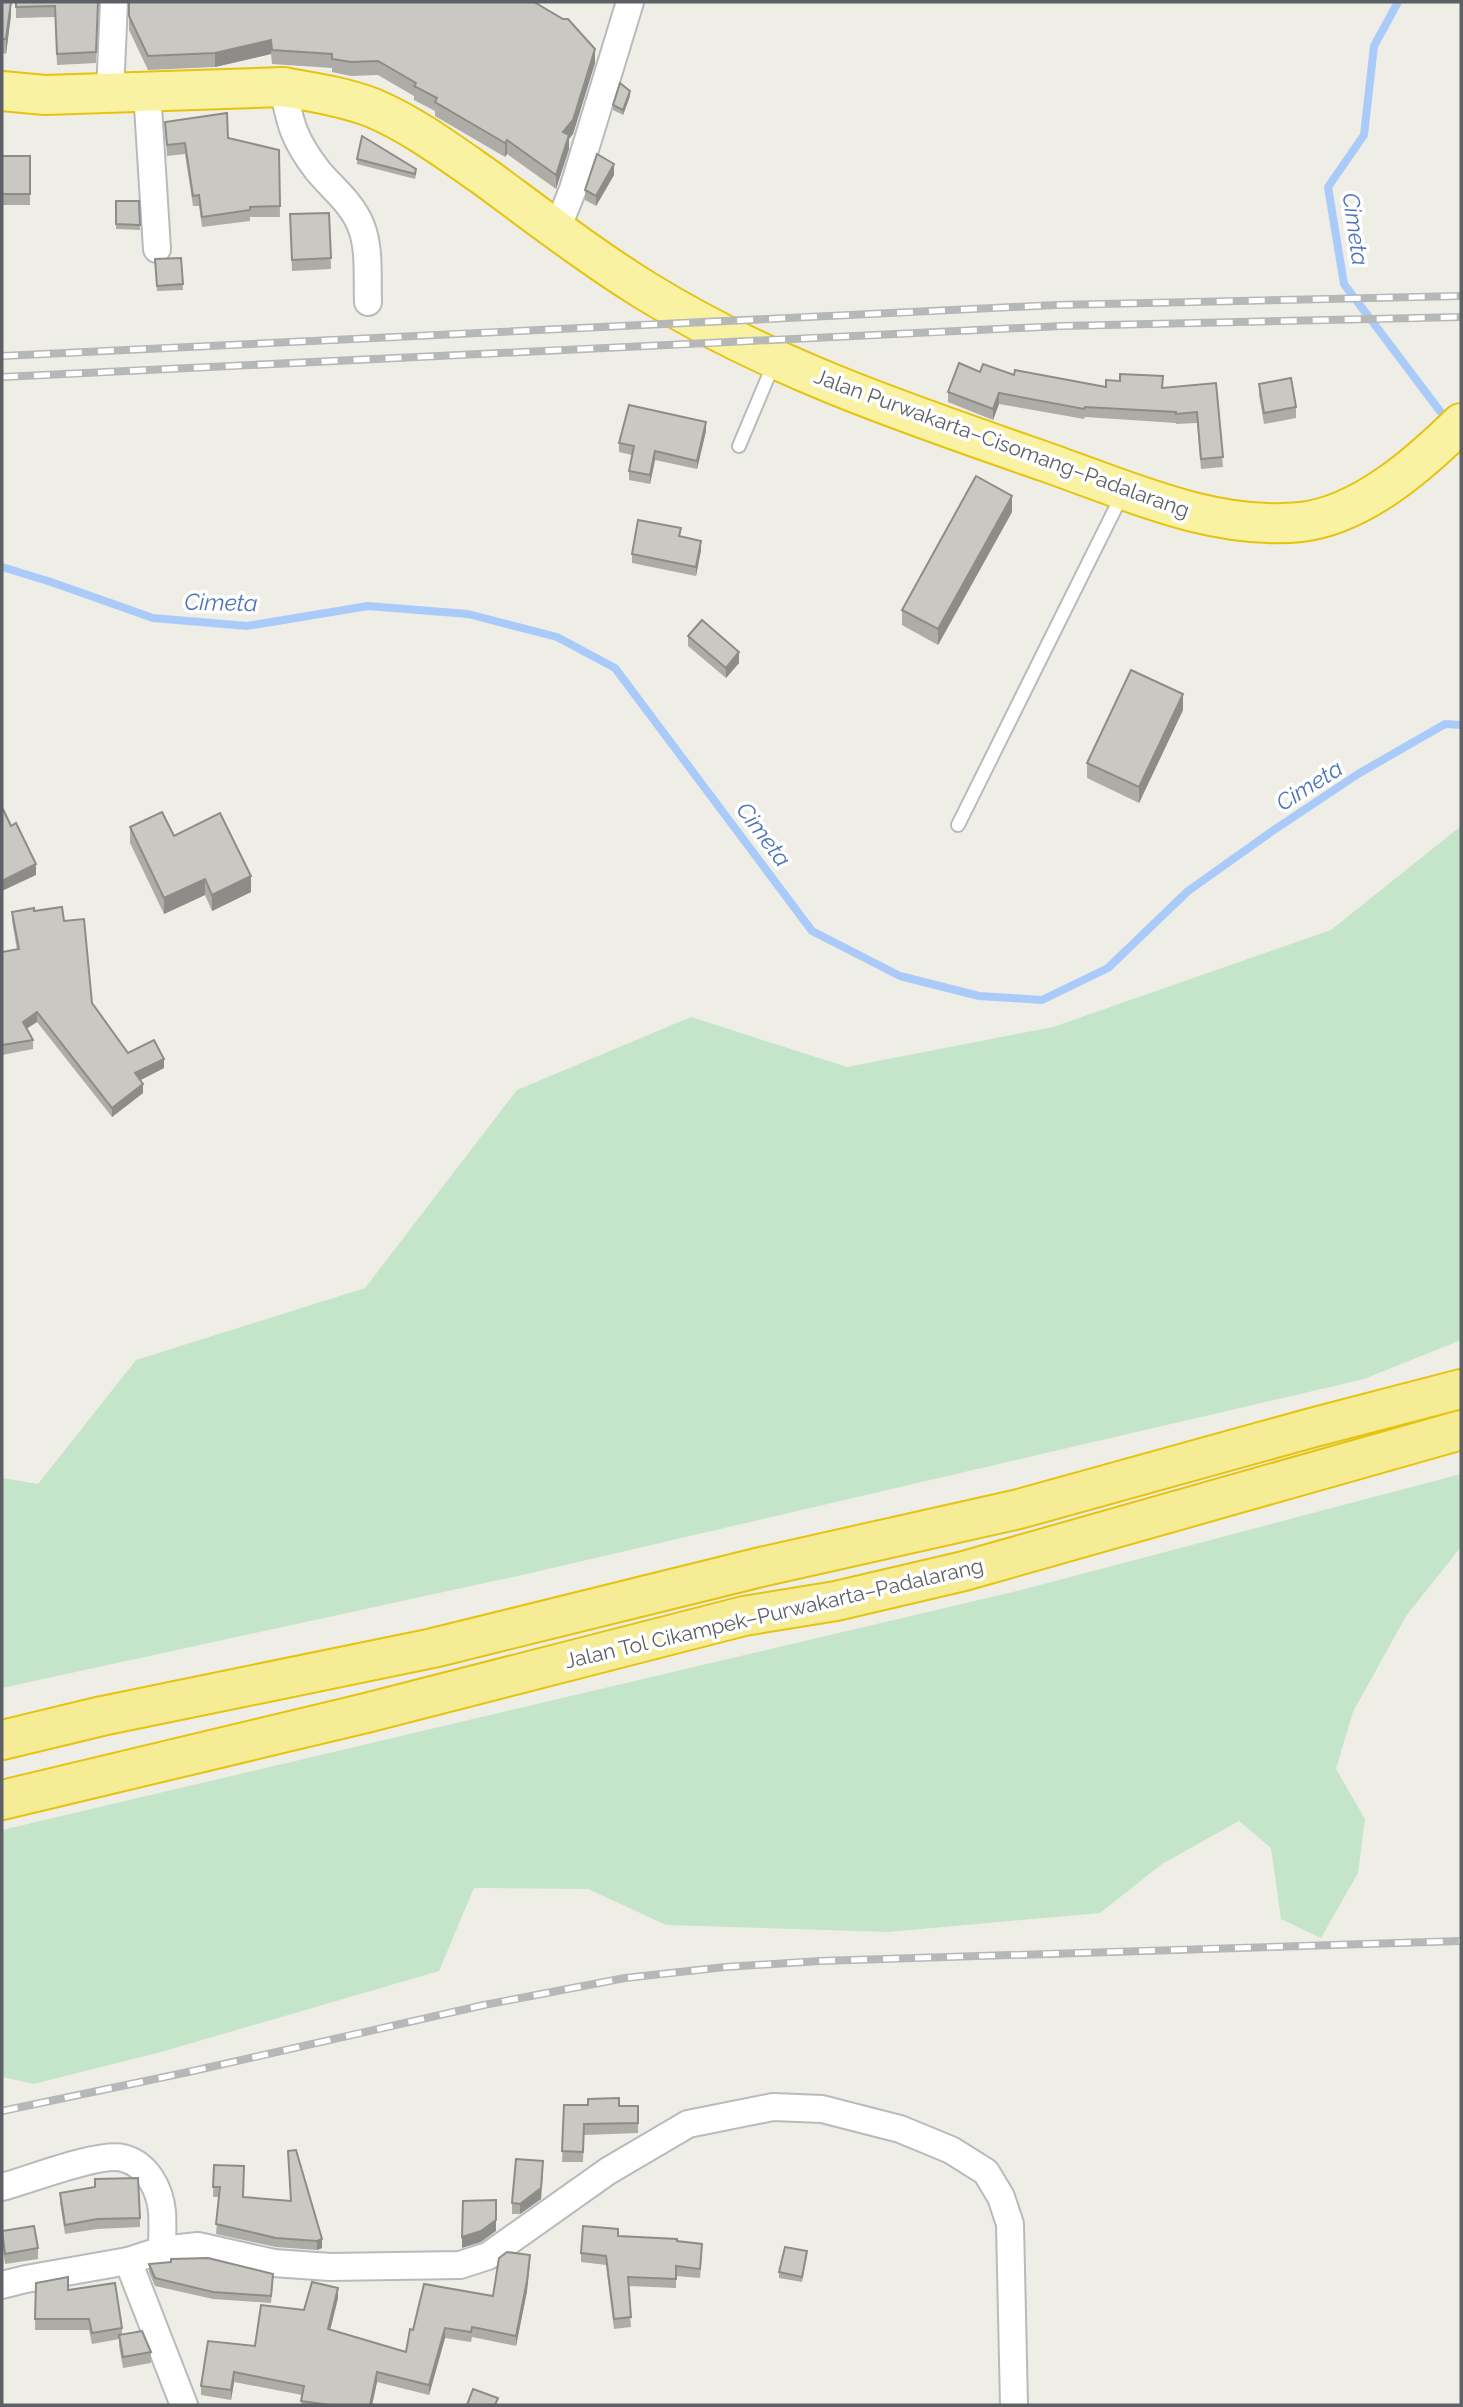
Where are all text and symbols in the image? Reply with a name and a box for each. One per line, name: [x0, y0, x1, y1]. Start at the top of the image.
water label: Cimeta: [1338, 191, 1375, 267]
street label: Jalan Purwakarta–Cisomang–Padalarang: [811, 363, 1193, 523]
water label: Cimeta: [184, 588, 258, 616]
water label: Cimeta: [1271, 754, 1347, 816]
water label: Cimeta: [731, 797, 797, 872]
street label: Jalan Tol Cikampek–Purwakarta–Padalarang: [562, 1553, 986, 1673]

